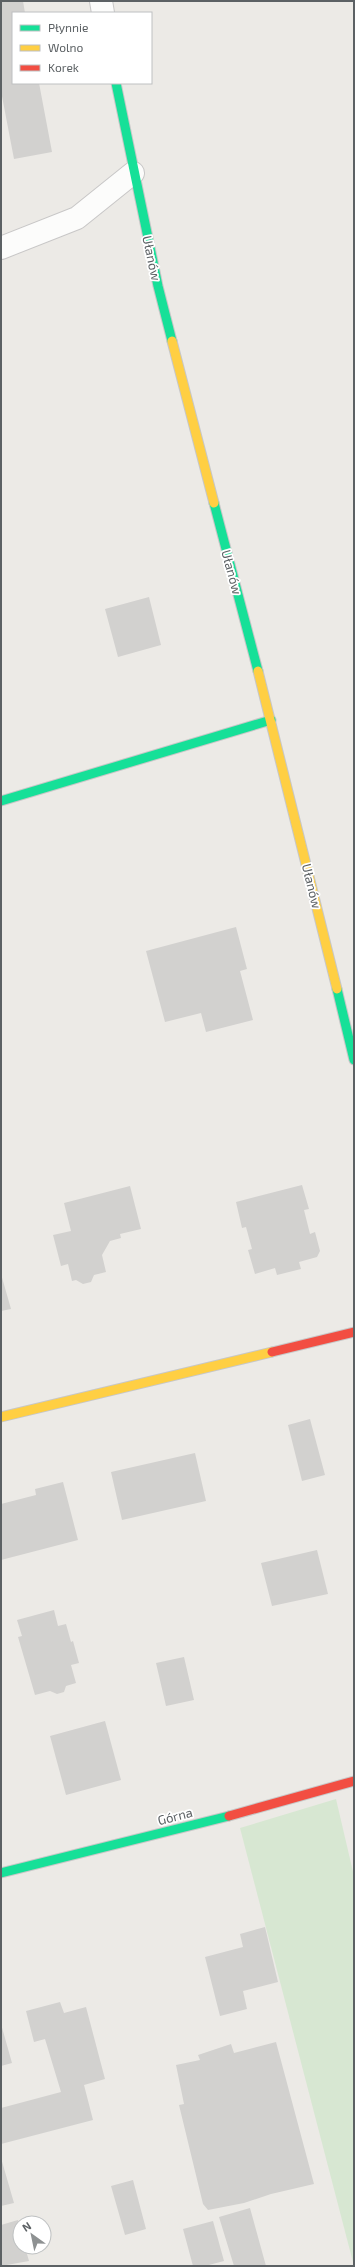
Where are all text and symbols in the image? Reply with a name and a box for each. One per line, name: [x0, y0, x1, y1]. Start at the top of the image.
legend: [12, 12, 152, 84]
text: Płynnie: [48, 20, 88, 34]
text: Wolno: [48, 40, 84, 54]
text: Korek: [48, 60, 79, 74]
street label: Ułanów: [139, 234, 165, 282]
street label: Ułanów: [218, 548, 246, 596]
street label: Ułanów: [299, 862, 325, 910]
street label: Górna: [156, 1804, 194, 1828]
north arrow: [12, 2215, 52, 2255]
text: N: [19, 2219, 33, 2234]

